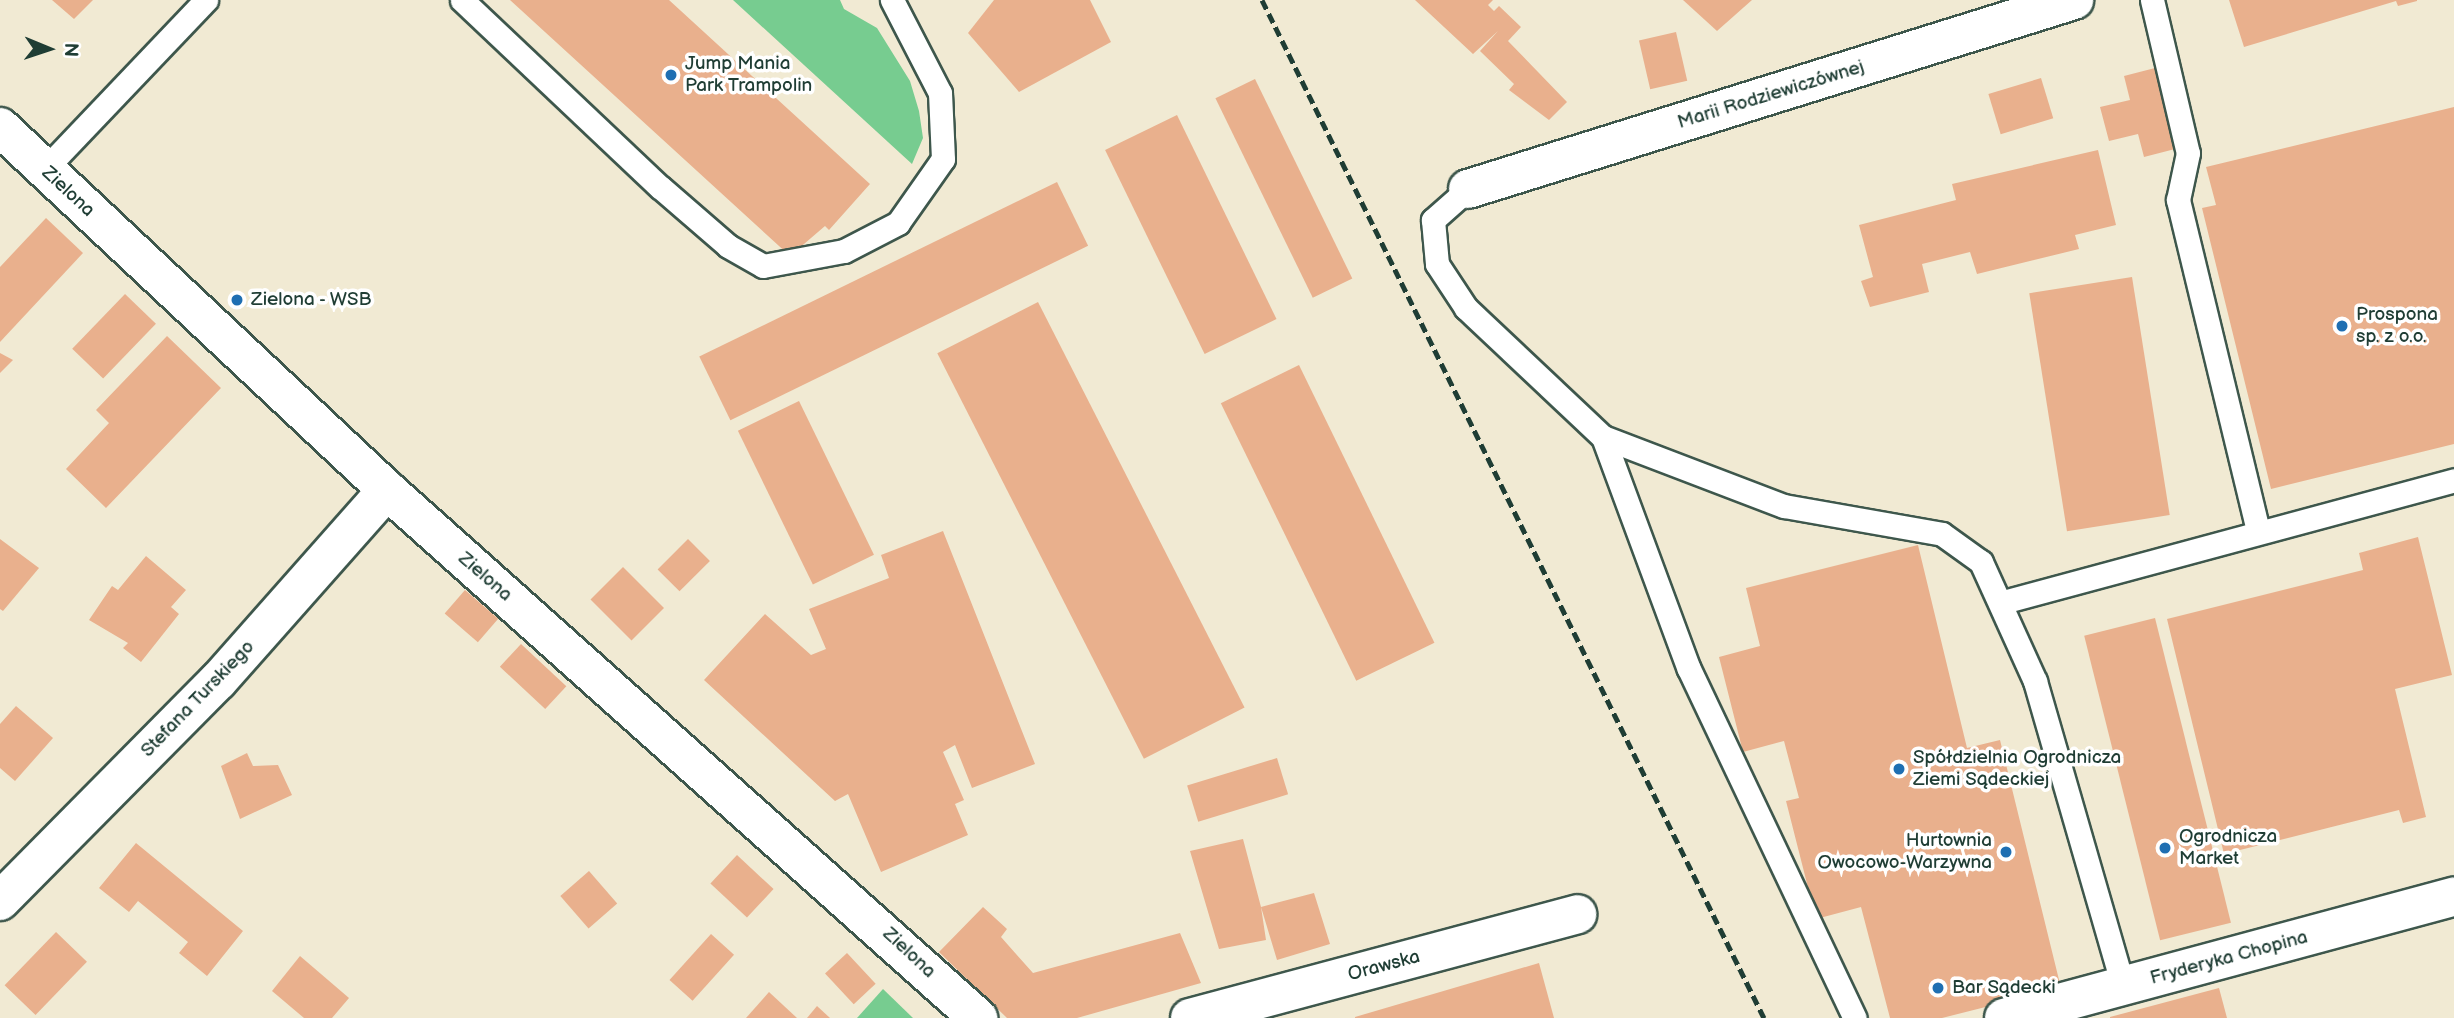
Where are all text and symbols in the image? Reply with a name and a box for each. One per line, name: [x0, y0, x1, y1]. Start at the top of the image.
north arrow: [14, 14, 84, 84]
text: N: [59, 42, 82, 57]
place label: Jump Mania Park Trampolin: [685, 53, 813, 97]
street label: Marii Rodziewiczównej: [1675, 56, 1867, 134]
marker: Jump Mania Park Trampolin: [663, 67, 679, 83]
street label: Zielona: [37, 162, 99, 222]
place label: Zielona - WSB: [251, 289, 374, 311]
marker: Zielona - WSB: [229, 292, 245, 308]
place label: Prospona sp. z o.o.: [2356, 304, 2438, 348]
marker: Prospona sp. z o.o.: [2334, 318, 2350, 334]
street label: Zielona: [453, 547, 517, 607]
street label: Stefana Turskiego: [136, 636, 260, 762]
place label: Spółdzielnia Ogrodnicza Ziemi Sądeckiej: [1913, 747, 2121, 791]
marker: Spółdzielnia Ogrodnicza Ziemi Sądeckiej: [1891, 761, 1907, 777]
place label: Ogrodnicza Market: [2179, 826, 2277, 870]
place label: Hurtownia Owocowo-Warzywna: [1817, 830, 1992, 874]
marker: Ogrodnicza Market: [2157, 840, 2173, 856]
marker: Hurtownia Owocowo-Warzywna: [1998, 844, 2014, 860]
street label: Zielona: [878, 923, 940, 983]
street label: Fryderyka Chopina: [2148, 926, 2310, 990]
street label: Orawska: [1346, 945, 1422, 987]
place label: Bar Sądecki: [1952, 977, 2056, 999]
marker: Bar Sądecki: [1930, 980, 1946, 996]

